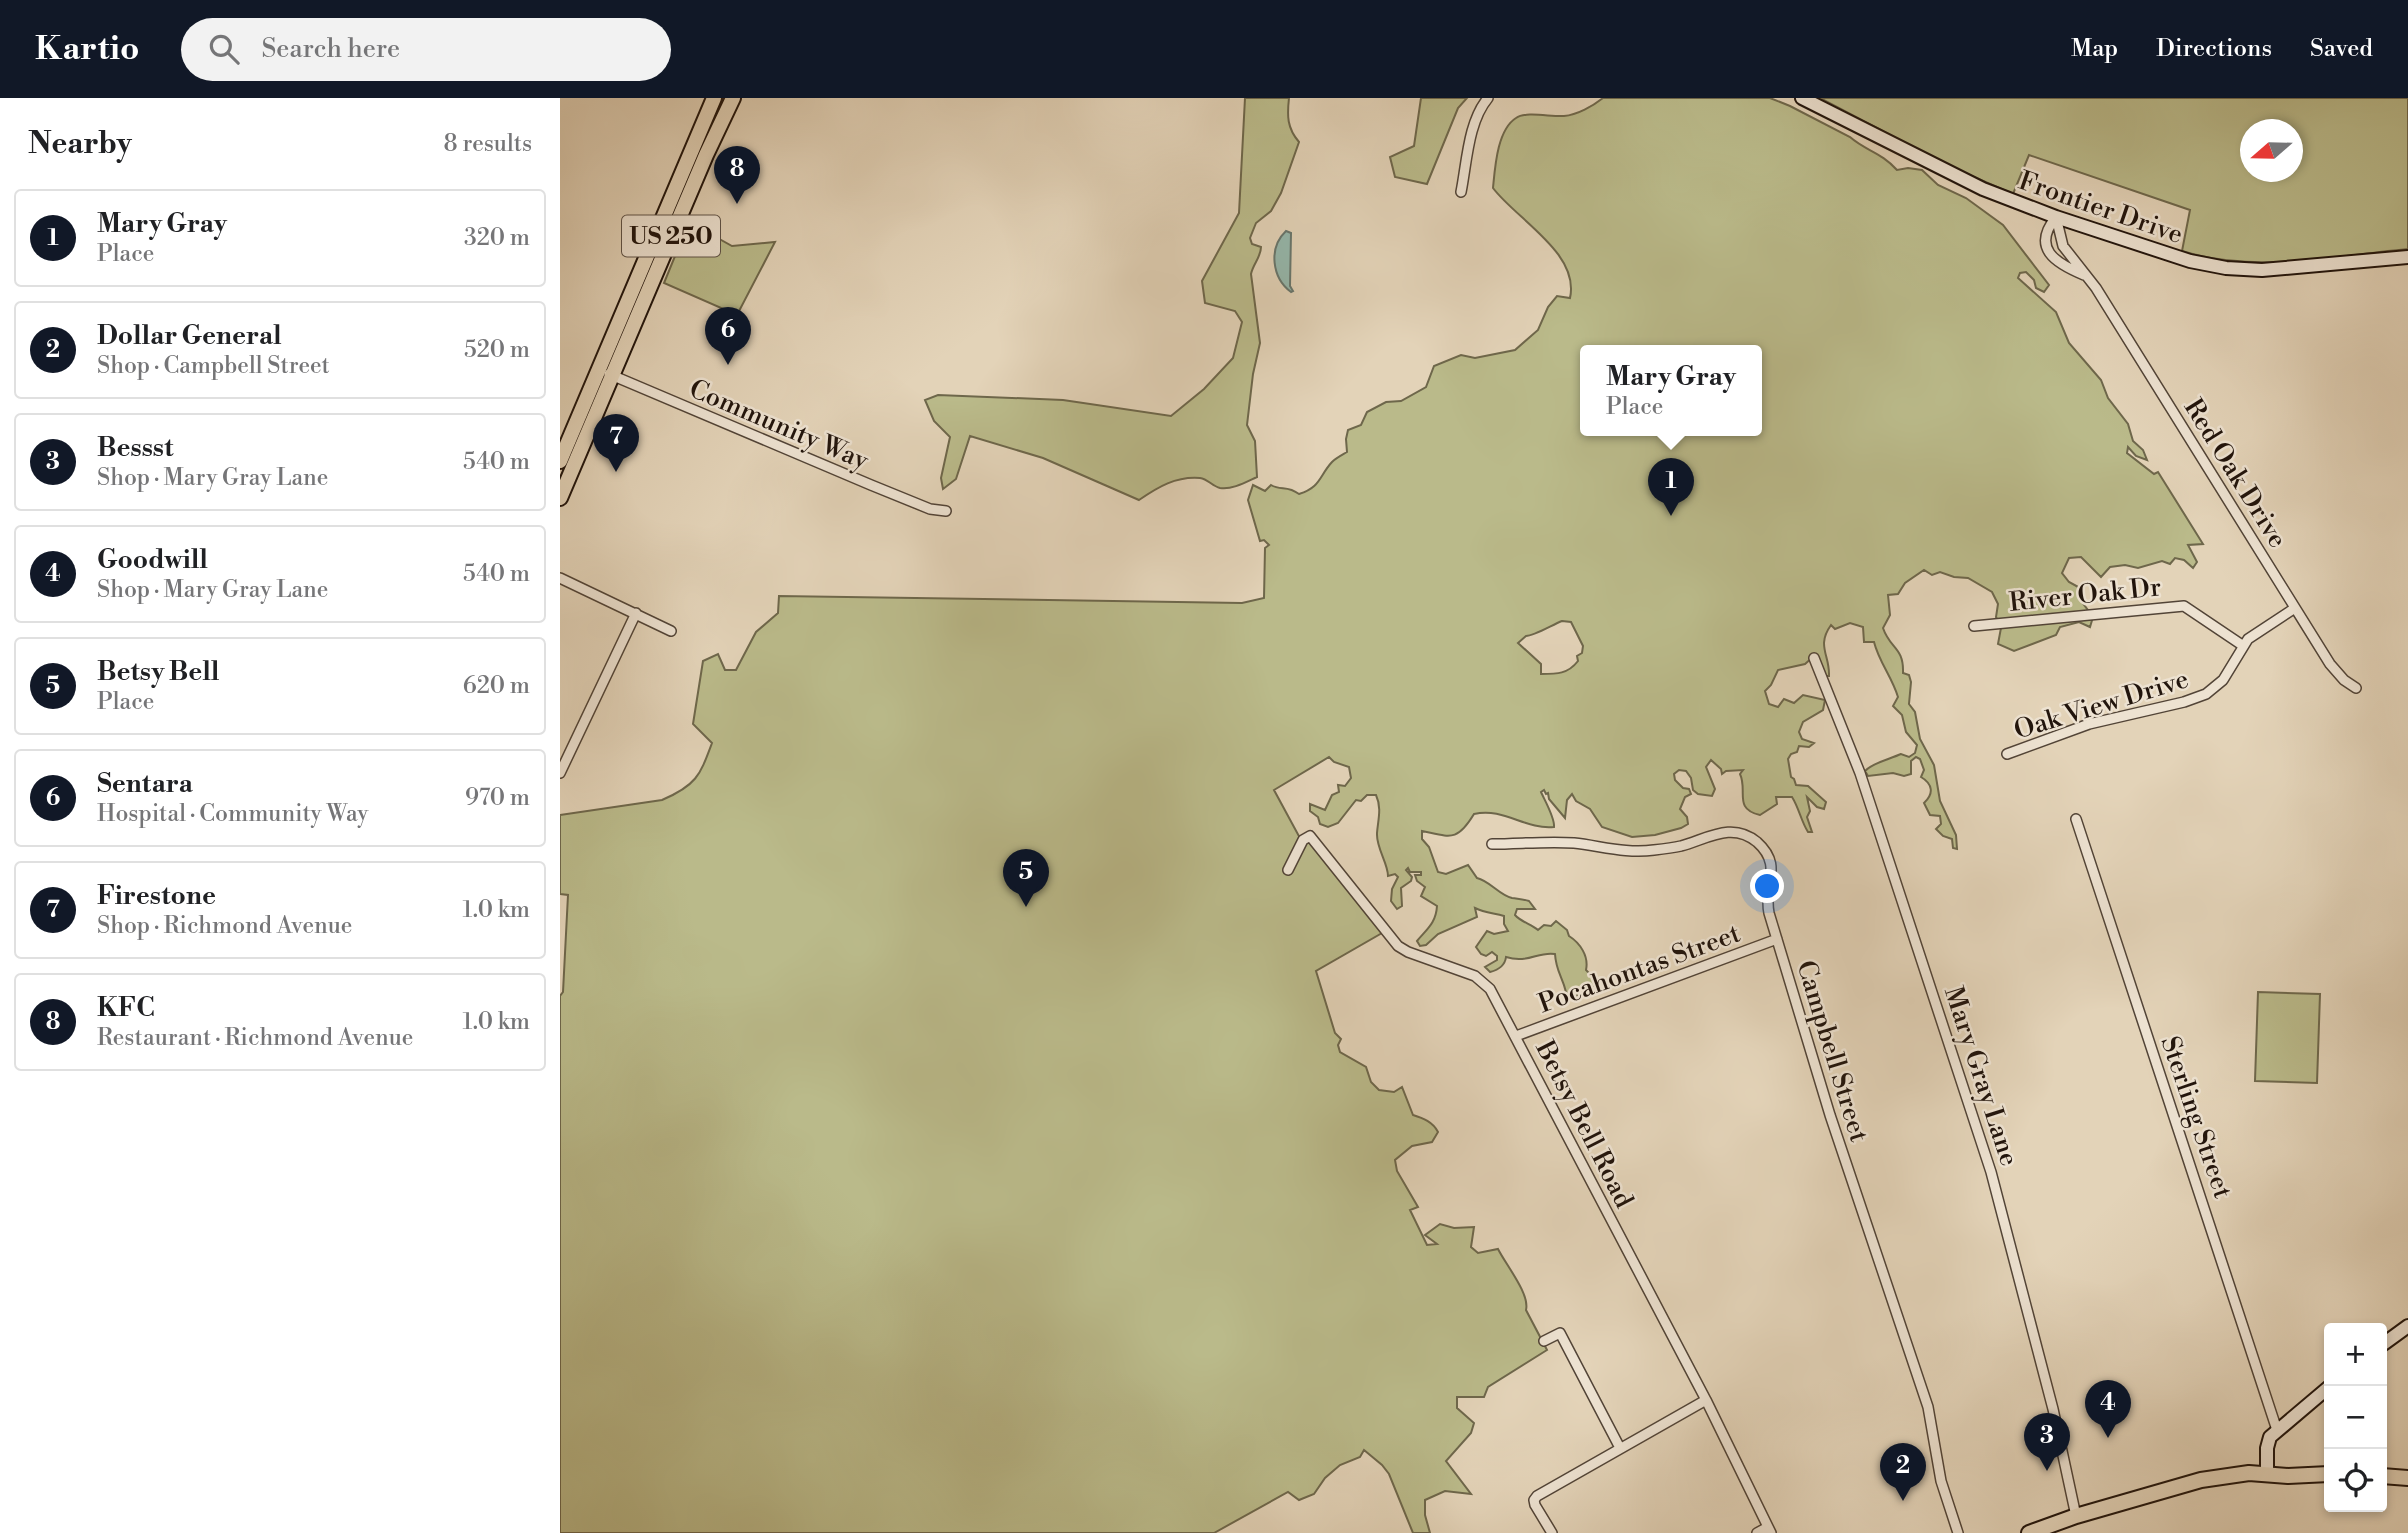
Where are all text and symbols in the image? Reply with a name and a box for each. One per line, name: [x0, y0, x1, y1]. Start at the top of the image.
search box: [181, 18, 671, 81]
text: Kartio: [35, 29, 139, 70]
icon: search: [205, 30, 243, 68]
text: Search here: [261, 33, 400, 65]
text: Map: [2071, 34, 2118, 64]
text: Directions: [2156, 34, 2272, 64]
text: Saved: [2310, 34, 2373, 64]
north arrow: [2240, 119, 2303, 182]
text: Nearby: [28, 125, 132, 163]
text: 8 results: [444, 130, 532, 158]
pin: 8: [714, 146, 760, 204]
street label: Frontier Drive: [2014, 165, 2187, 251]
text: Mary Gray: [97, 208, 227, 240]
road number: US 250: [622, 216, 720, 256]
text: 1: [47, 224, 59, 252]
text: 320 m: [464, 224, 530, 252]
text: Place: [97, 240, 154, 268]
pin: 6: [705, 307, 751, 365]
text: Dollar General: [97, 320, 282, 352]
text: 2: [46, 336, 60, 364]
text: 520 m: [464, 336, 530, 364]
popup: [1580, 345, 1762, 436]
text: Shop · Campbell Street: [97, 352, 330, 380]
text: Mary Gray: [1606, 361, 1736, 393]
street label: Community Way: [684, 373, 873, 477]
text: Place: [1606, 393, 1663, 421]
street label: Red Oak Drive: [2177, 393, 2294, 554]
pin: 7: [593, 414, 639, 472]
text: Bessst: [97, 432, 173, 464]
text: 3: [46, 448, 60, 476]
text: 540 m: [463, 448, 530, 476]
pin: 1: [1648, 458, 1694, 516]
text: Shop · Mary Gray Lane: [97, 464, 328, 492]
text: Goodwill: [97, 544, 208, 576]
text: 4: [45, 560, 61, 588]
text: 540 m: [463, 560, 530, 588]
street label: River Oak Dr: [2008, 571, 2163, 619]
text: Shop · Mary Gray Lane: [97, 576, 328, 604]
text: Betsy Bell: [97, 656, 219, 688]
street label: Oak View Drive: [2010, 663, 2192, 747]
text: 5: [46, 672, 60, 700]
text: 620 m: [463, 672, 530, 700]
text: Place: [97, 688, 154, 716]
text: Sentara: [97, 768, 193, 800]
text: 6: [46, 784, 60, 812]
text: 970 m: [465, 784, 530, 812]
text: Hospital · Community Way: [97, 800, 369, 828]
pin: 5: [1003, 849, 1049, 907]
your location: [1750, 869, 1784, 903]
text: Firestone: [97, 880, 216, 912]
text: 7: [46, 896, 60, 924]
text: 1.0 km: [462, 896, 530, 924]
text: Shop · Richmond Avenue: [97, 912, 352, 940]
street label: Pocahontas Street: [1534, 918, 1745, 1020]
street label: Campbell Street: [1789, 957, 1875, 1146]
street label: Mary Gray Lane: [1937, 983, 2025, 1170]
text: KFC: [97, 992, 155, 1024]
text: 8: [46, 1008, 60, 1036]
text: 1.0 km: [462, 1008, 530, 1036]
text: Restaurant · Richmond Avenue: [97, 1024, 413, 1052]
street label: Sterling Street: [2153, 1032, 2239, 1202]
street label: Betsy Bell Road: [1528, 1035, 1640, 1213]
map controls: [2324, 1323, 2387, 1512]
button: +: [2324, 1323, 2387, 1386]
pin: 4: [2085, 1380, 2131, 1438]
button: −: [2324, 1386, 2387, 1449]
pin: 3: [2024, 1413, 2070, 1471]
pin: 2: [1880, 1443, 1926, 1501]
button: locate: [2324, 1449, 2387, 1512]

